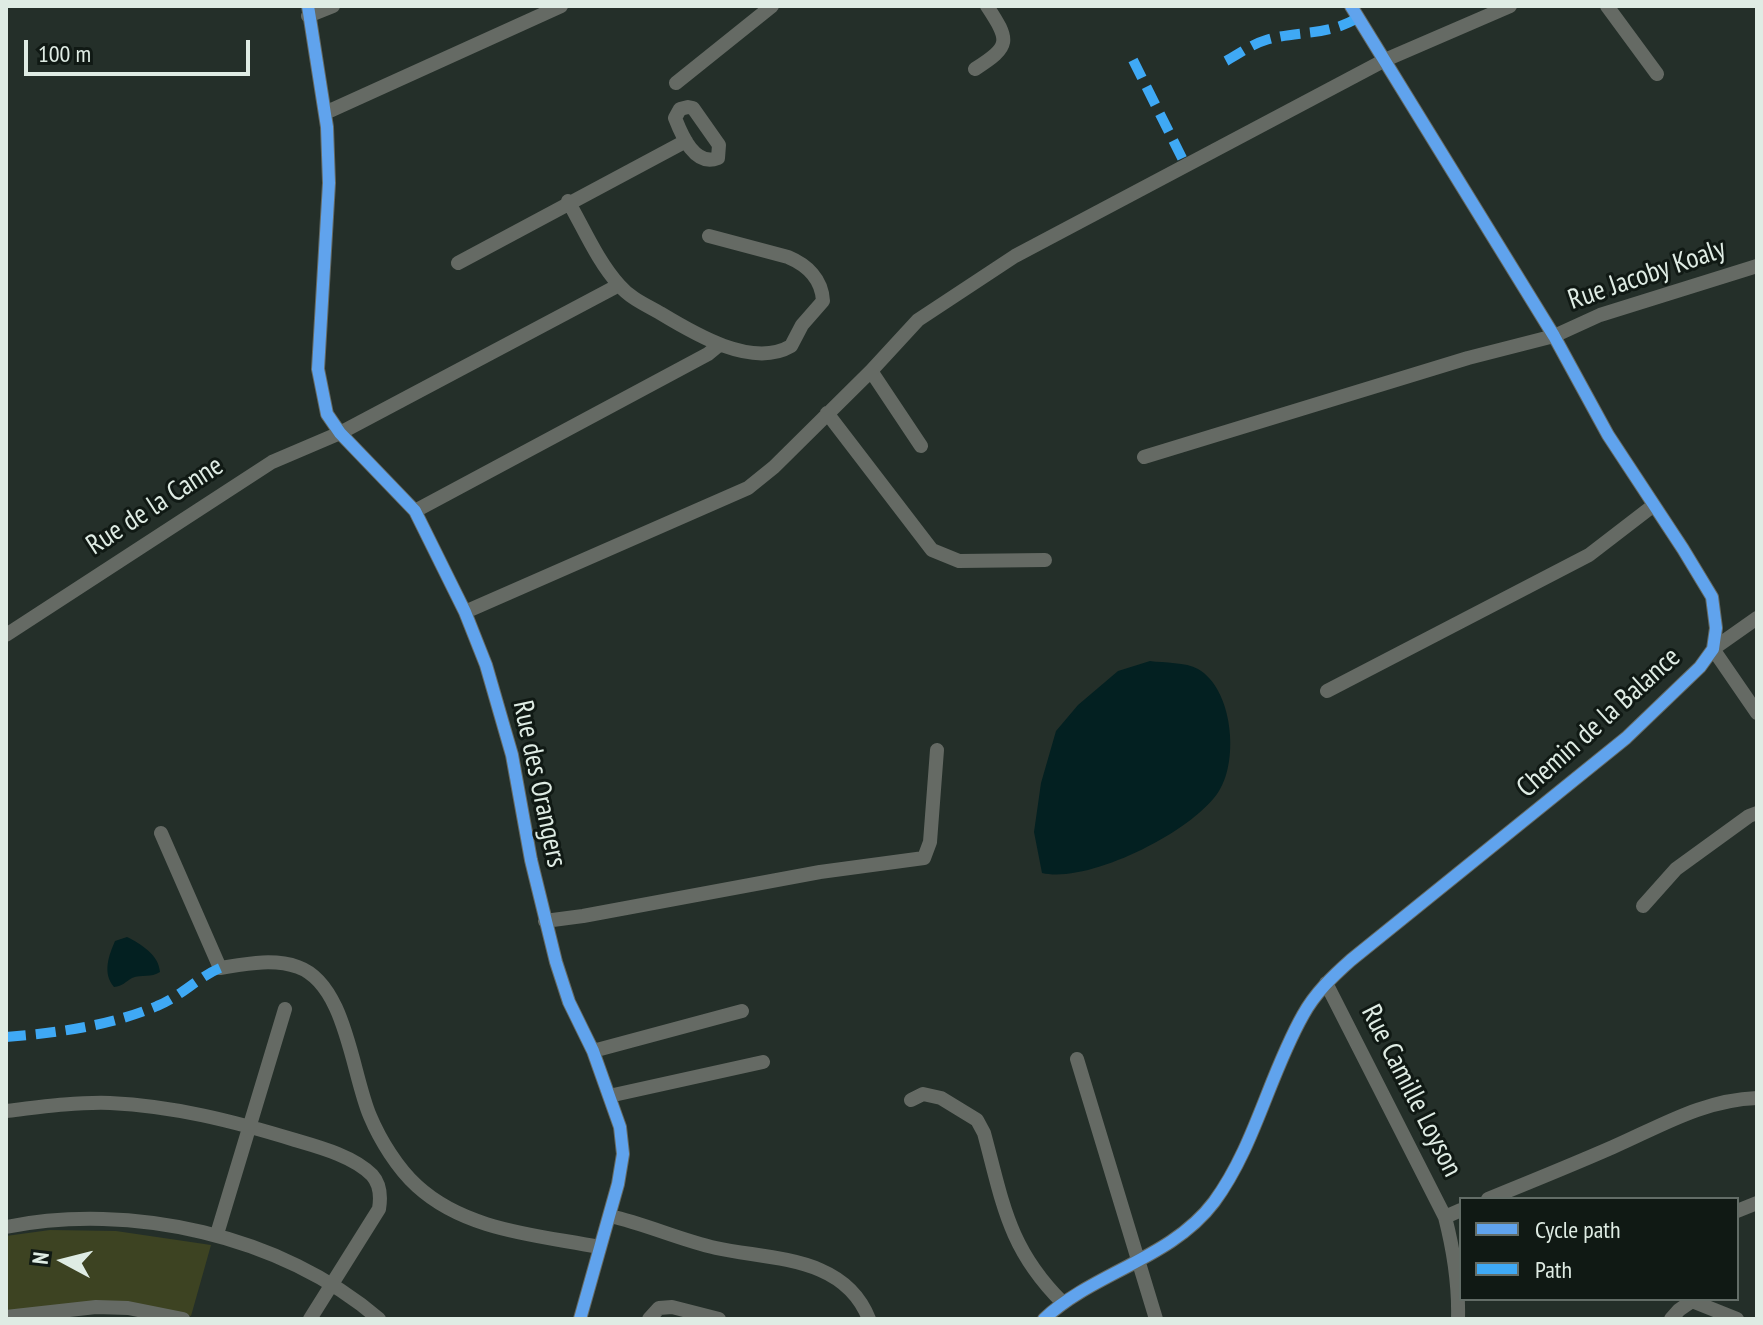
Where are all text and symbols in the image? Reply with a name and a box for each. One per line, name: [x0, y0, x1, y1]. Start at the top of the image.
scale bar: [28, 24, 254, 74]
text: 100 m: [38, 38, 91, 69]
street label: Rue Jacoby Koaly: [1564, 232, 1730, 318]
street label: Rue de la Canne: [80, 449, 230, 563]
street label: Chemin de la Balance: [1510, 641, 1688, 805]
street label: Rue des Orangers: [505, 698, 573, 870]
street label: Rue Camille Loyson: [1353, 1000, 1469, 1182]
legend: [1459, 1197, 1739, 1301]
text: Cycle path: [1535, 1214, 1621, 1245]
north arrow: [24, 1221, 104, 1301]
text: N: [26, 1250, 55, 1266]
text: Path: [1535, 1254, 1572, 1285]

